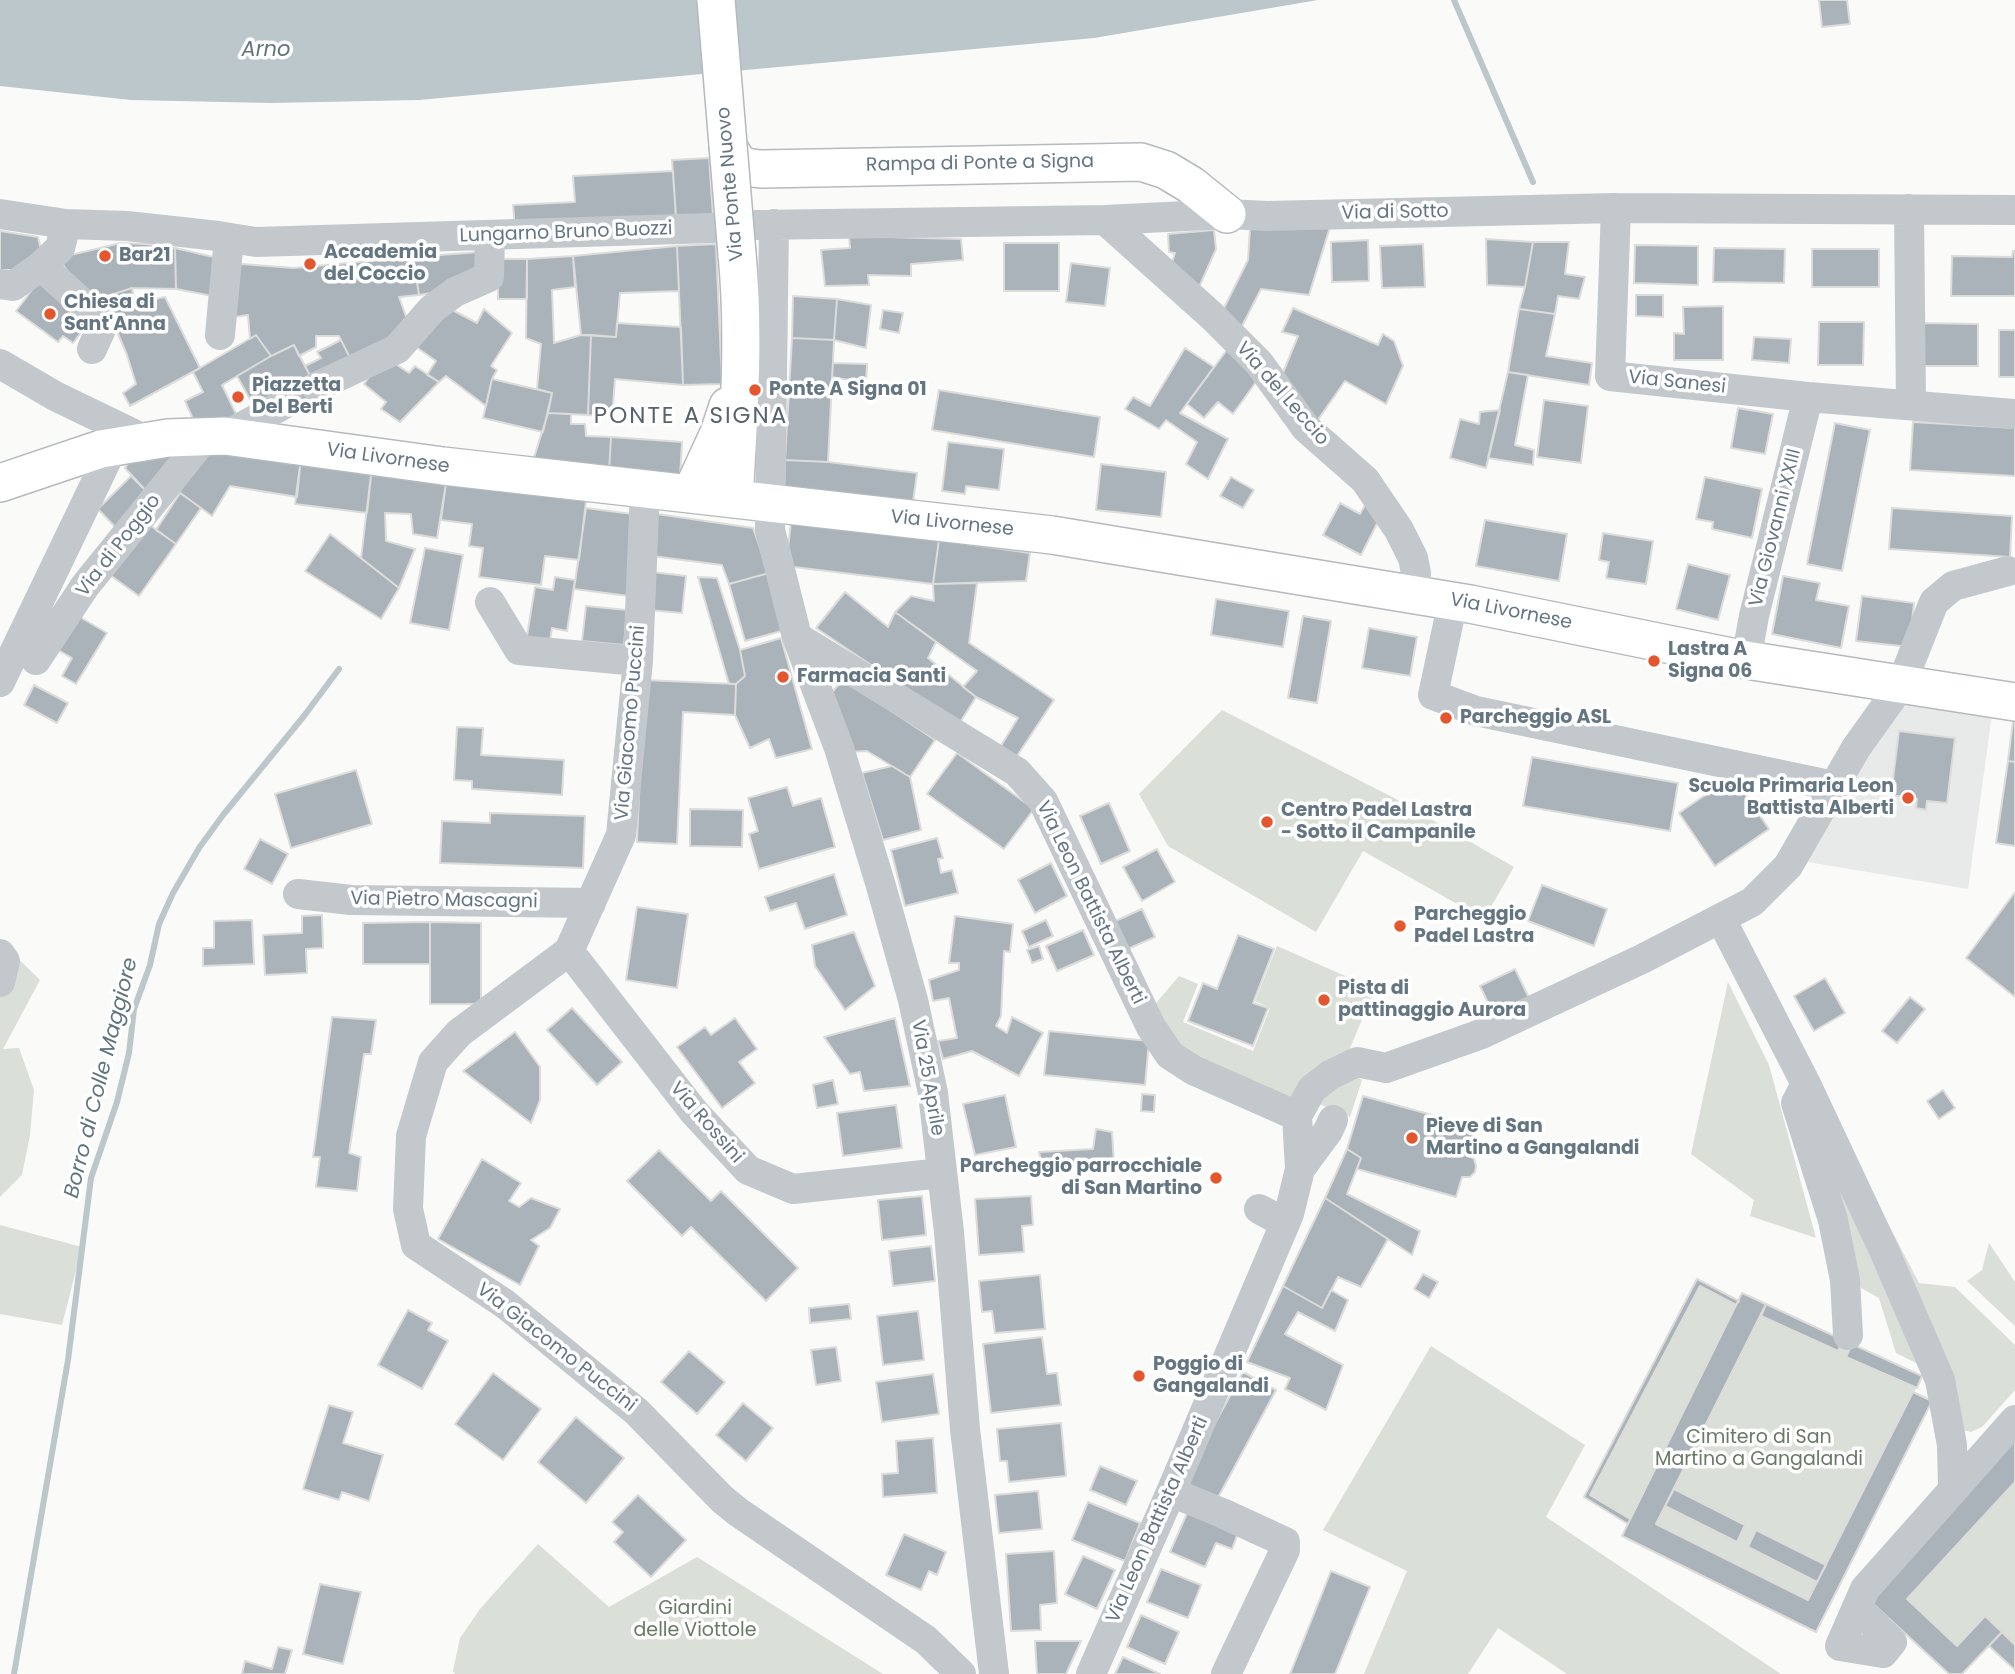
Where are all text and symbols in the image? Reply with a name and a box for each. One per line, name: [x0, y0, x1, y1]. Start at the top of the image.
water label: Arno: [242, 38, 290, 64]
street label: Via Ponte Nuovo: [713, 106, 749, 262]
street label: Rampa di Ponte a Signa: [866, 151, 1094, 177]
street label: Via di Sotto: [1341, 201, 1449, 225]
street label: Lungarno Bruno Buozzi: [459, 218, 673, 248]
place label: Accademia del Coccio: [324, 242, 437, 286]
place label: Bar21: [119, 245, 171, 267]
marker: Bar21: [97, 248, 113, 264]
marker: Accademia del Coccio: [302, 256, 318, 272]
place label: Chiesa di Sant'Anna: [64, 292, 166, 336]
marker: Chiesa di Sant'Anna: [42, 306, 58, 322]
street label: Via del Leccio: [1231, 338, 1333, 450]
street label: Via Sanesi: [1627, 367, 1727, 399]
place label: Piazzetta Del Berti: [252, 375, 341, 419]
place label: Ponte A Signa 01: [769, 379, 927, 401]
marker: Ponte A Signa 01: [747, 382, 763, 398]
marker: Piazzetta Del Berti: [230, 389, 246, 405]
district label: PONTE A SIGNA: [595, 403, 787, 431]
street label: Via Livornese: [325, 439, 451, 479]
street label: Via Giovanni XXIII: [1745, 447, 1807, 609]
street label: Via di Poggio: [72, 490, 166, 602]
street label: Via Livornese: [889, 506, 1015, 542]
street label: Via Livornese: [1448, 589, 1574, 635]
street label: Via Giacomo Puccini: [611, 624, 651, 822]
place label: Lastra A Signa 06: [1668, 639, 1752, 683]
marker: Lastra A Signa 06: [1646, 653, 1662, 669]
place label: Farmacia Santi: [797, 666, 946, 688]
marker: Farmacia Santi: [775, 669, 791, 685]
place label: Parcheggio ASL: [1460, 707, 1611, 729]
marker: Parcheggio ASL: [1438, 710, 1454, 726]
place label: Scuola Primaria Leon Battista Alberti: [1688, 776, 1894, 820]
marker: Scuola Primaria Leon Battista Alberti: [1900, 790, 1916, 806]
street label: Via Leon Battista Alberti: [1031, 798, 1149, 1008]
place label: Centro Padel Lastra - Sotto il Campanile: [1281, 800, 1476, 844]
marker: Centro Padel Lastra - Sotto il Campanile: [1259, 814, 1275, 830]
street label: Via Pietro Mascagni: [350, 888, 538, 914]
place label: Parcheggio Padel Lastra: [1414, 904, 1534, 948]
marker: Parcheggio Padel Lastra: [1392, 918, 1408, 934]
water label: Borro di Colle Maggiore: [60, 955, 144, 1201]
place label: Pista di pattinaggio Aurora: [1338, 978, 1526, 1022]
marker: Pista di pattinaggio Aurora: [1316, 992, 1332, 1008]
street label: Via 25 Aprile: [906, 1018, 948, 1138]
street label: Via Rossini: [664, 1078, 748, 1168]
place label: Pieve di San Martino a Gangalandi: [1426, 1116, 1639, 1160]
marker: Pieve di San Martino a Gangalandi: [1404, 1130, 1420, 1146]
place label: Parcheggio parrocchiale di San Martino: [960, 1156, 1202, 1200]
marker: Parcheggio parrocchiale di San Martino: [1208, 1170, 1224, 1186]
street label: Via Giacomo Puccini: [472, 1279, 640, 1417]
place label: Poggio di Gangalandi: [1153, 1354, 1269, 1398]
marker: Poggio di Gangalandi: [1131, 1368, 1147, 1384]
street label: Via Leon Battista Alberti: [1102, 1413, 1214, 1627]
park label: Cimitero di San Martino a Gangalandi: [1655, 1427, 1863, 1471]
park label: Giardini delle Viottole: [634, 1598, 756, 1642]

